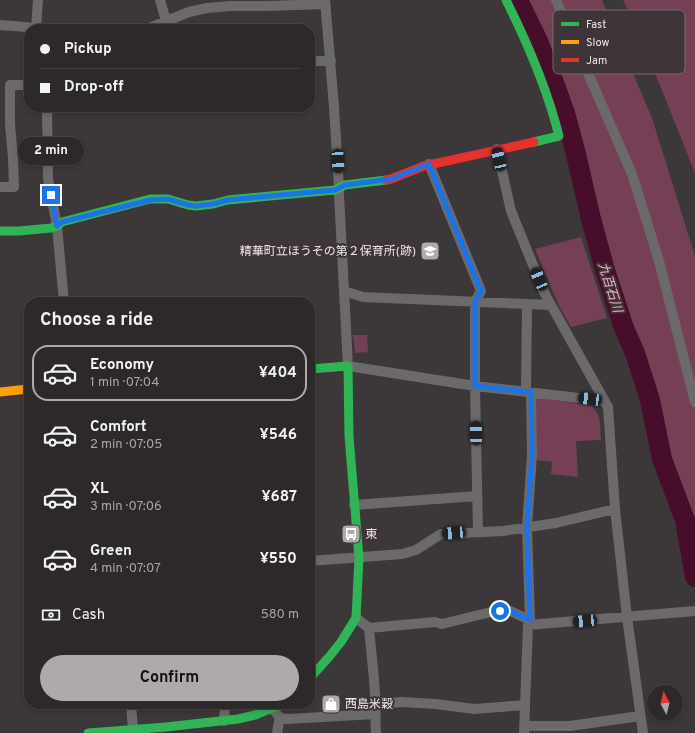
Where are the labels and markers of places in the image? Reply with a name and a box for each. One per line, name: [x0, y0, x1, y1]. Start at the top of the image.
school or university icon: 精華町立ほうその第２保育所(跡): [419, 240, 441, 262]
place label: 精華町立ほうその第２保育所(跡): [240, 244, 416, 260]
bus stop icon: 東: [340, 523, 362, 545]
place label: 東: [365, 527, 377, 543]
shop icon: 西島米穀: [320, 693, 342, 715]
place label: 西島米穀: [345, 697, 393, 713]

